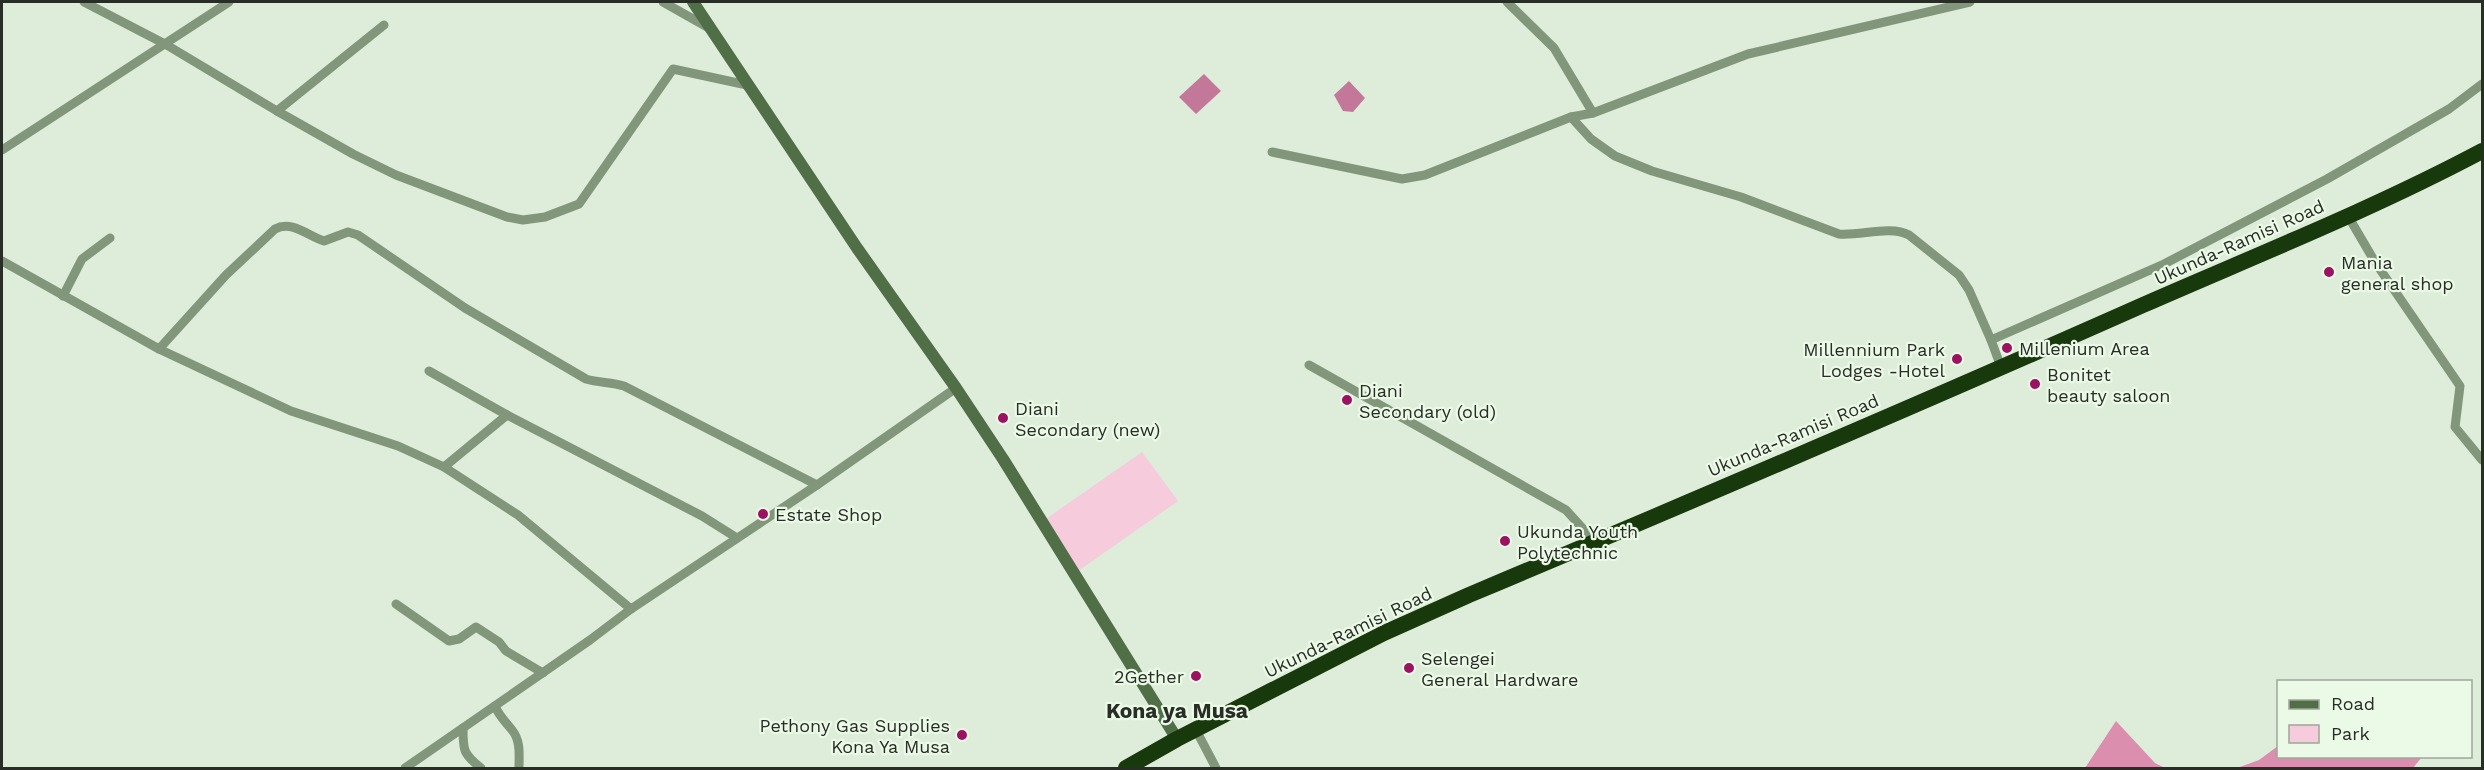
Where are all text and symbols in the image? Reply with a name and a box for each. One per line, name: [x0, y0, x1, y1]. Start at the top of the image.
street label: Ukunda-Ramisi Road: [2151, 195, 2327, 289]
place label: Mania general shop: [2341, 252, 2454, 294]
marker: Mania general shop: [2322, 265, 2336, 279]
place label: Millenium Area: [2019, 338, 2150, 359]
place label: Millennium Park Lodges -Hotel: [1803, 339, 1945, 381]
marker: Millenium Area: [2000, 341, 2014, 355]
marker: Millennium Park Lodges -Hotel: [1950, 352, 1964, 366]
place label: Bonitet beauty saloon: [2047, 364, 2170, 406]
marker: Bonitet beauty saloon: [2028, 377, 2042, 391]
place label: Diani Secondary (old): [1359, 380, 1496, 422]
street label: Ukunda-Ramisi Road: [1704, 389, 1882, 481]
marker: Diani Secondary (old): [1340, 393, 1354, 407]
place label: Diani Secondary (new): [1015, 398, 1160, 440]
marker: Diani Secondary (new): [996, 411, 1010, 425]
place label: Estate Shop: [775, 504, 882, 525]
marker: Estate Shop: [756, 507, 770, 521]
place label: Ukunda Youth Polytechnic: [1517, 521, 1638, 563]
marker: Ukunda Youth Polytechnic: [1498, 534, 1512, 548]
street label: Ukunda-Ramisi Road: [1261, 582, 1435, 682]
place label: Selengei General Hardware: [1421, 648, 1578, 690]
marker: Selengei General Hardware: [1402, 661, 1416, 675]
place label: 2Gether: [1114, 666, 1184, 687]
marker: 2Gether: [1189, 669, 1203, 683]
legend: [2277, 680, 2472, 758]
text: Road: [2331, 693, 2375, 714]
district label: Kona ya Musa: [1106, 698, 1249, 723]
place label: Pethony Gas Supplies Kona Ya Musa: [760, 715, 950, 757]
text: Park: [2331, 723, 2370, 744]
marker: Pethony Gas Supplies Kona Ya Musa: [955, 728, 969, 742]

